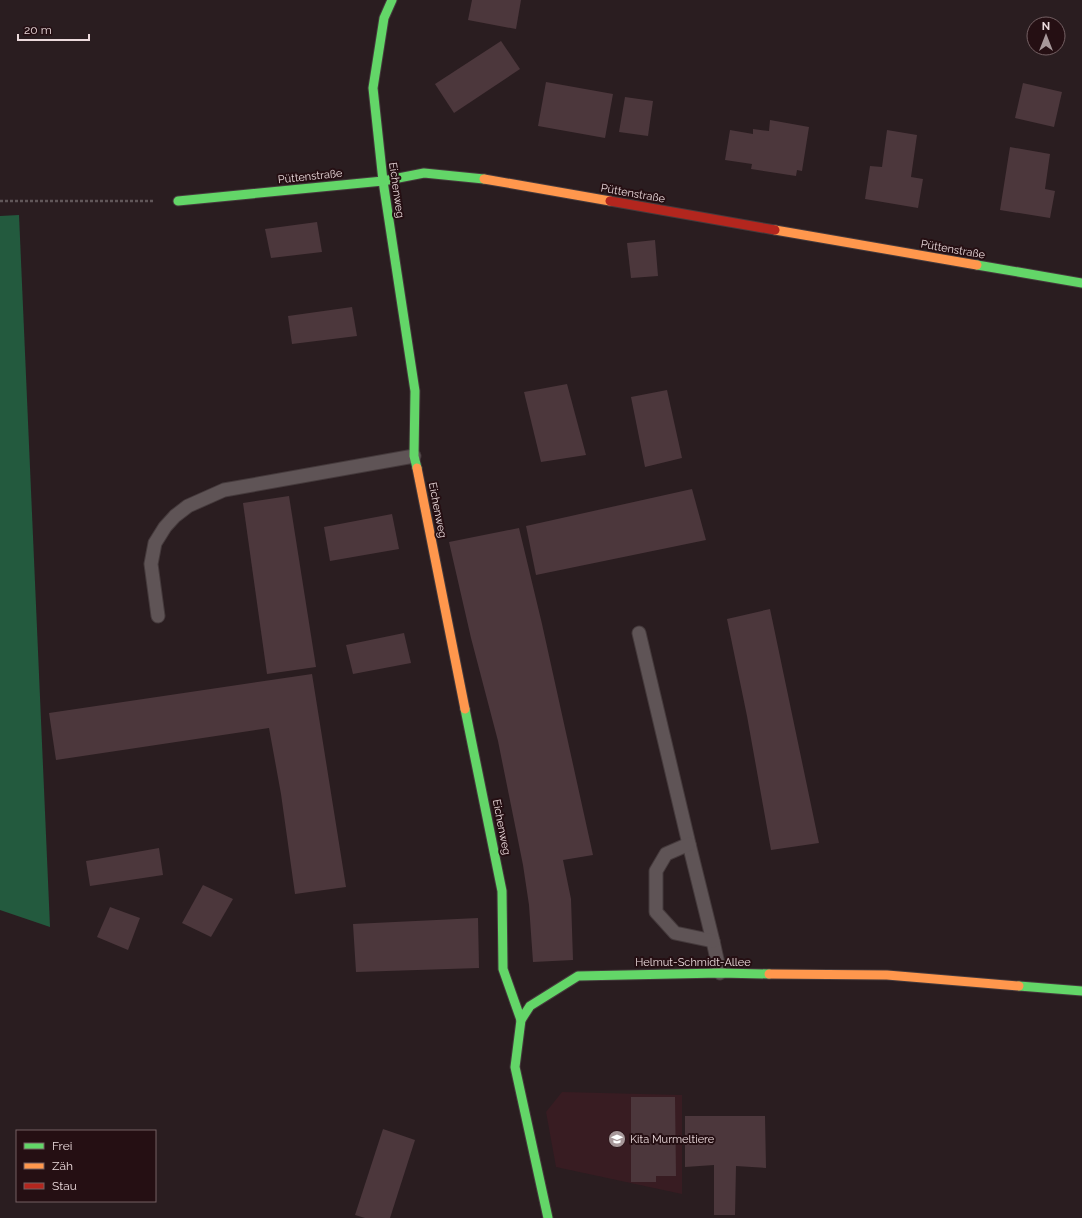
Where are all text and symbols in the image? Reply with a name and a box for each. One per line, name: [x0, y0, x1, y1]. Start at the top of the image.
scale bar: [18, 16, 89, 42]
north arrow: [1026, 16, 1066, 56]
text: N: [1042, 20, 1050, 33]
text: 20 m: [24, 23, 52, 37]
street label: Eichenweg: [386, 161, 407, 219]
street label: Püttenstraße: [277, 167, 344, 186]
street label: Püttenstraße: [600, 181, 667, 206]
street label: Püttenstraße: [920, 237, 987, 262]
street label: Eichenweg: [426, 481, 449, 539]
street label: Eichenweg: [490, 798, 513, 856]
street label: Helmut-Schmidt-Allee: [635, 956, 751, 969]
school or university icon: Kita Murmeltiere: [607, 1129, 627, 1149]
legend: [16, 1130, 156, 1202]
place label: Kita Murmeltiere: [630, 1133, 715, 1146]
text: Frei: [52, 1139, 72, 1153]
text: Zäh: [52, 1159, 73, 1173]
text: Stau: [52, 1179, 77, 1193]

